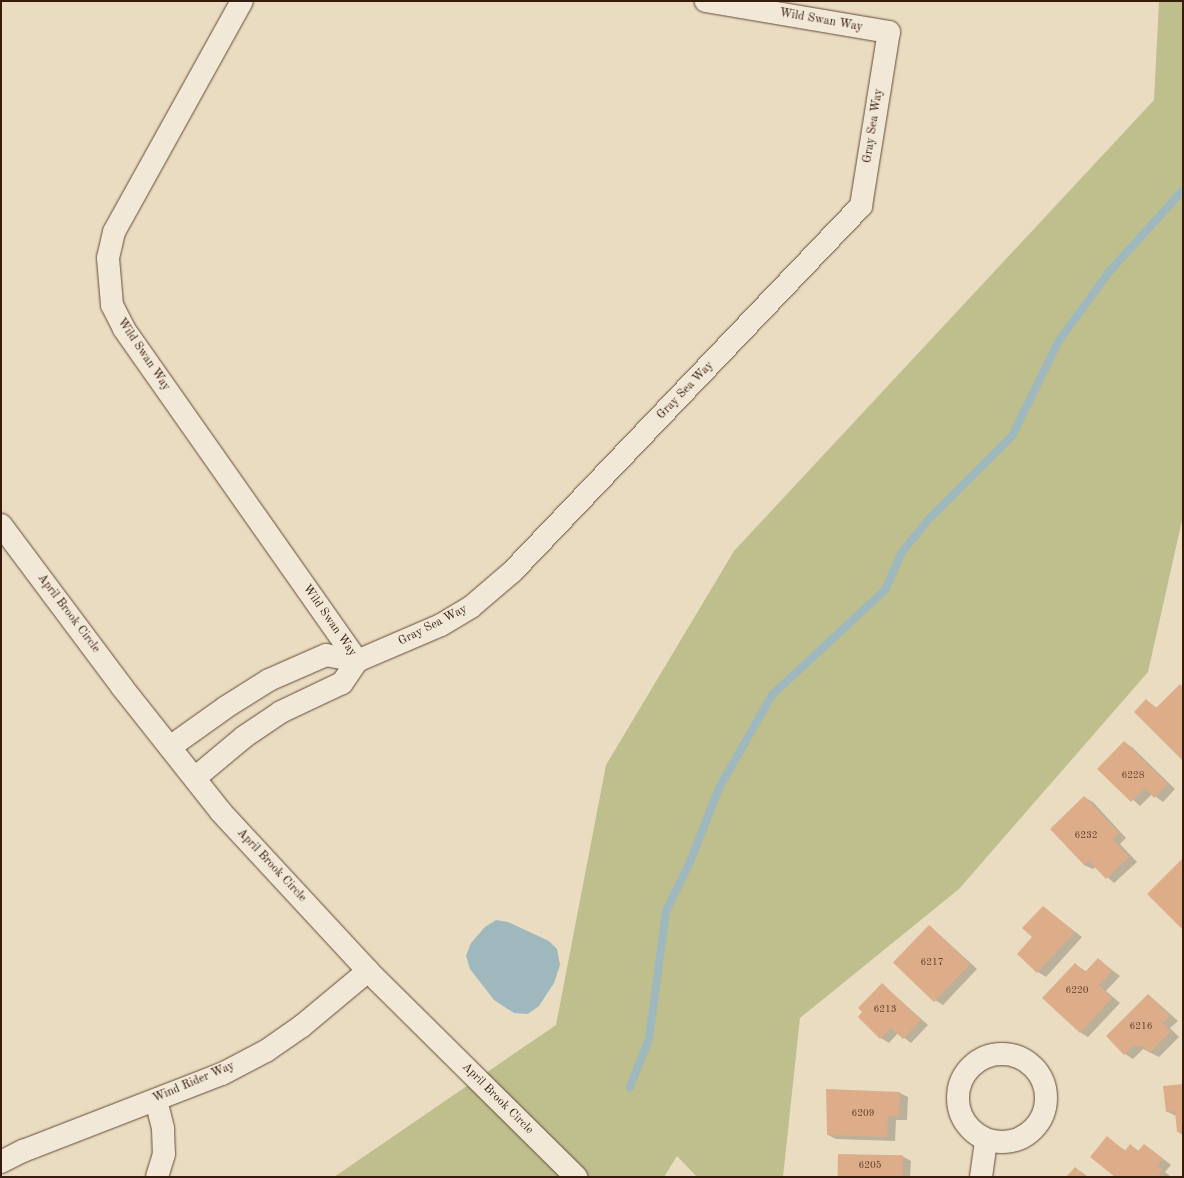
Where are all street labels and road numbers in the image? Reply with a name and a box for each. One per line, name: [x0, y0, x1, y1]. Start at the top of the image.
street label: Wild Swan Way: [778, 7, 864, 35]
street label: Gray Sea Way: [861, 88, 887, 164]
street label: Wild Swan Way: [113, 316, 173, 394]
street label: Gray Sea Way: [655, 359, 717, 423]
street label: April Brook Circle: [34, 572, 102, 656]
street label: Wild Swan Way: [299, 582, 359, 660]
street label: Gray Sea Way: [396, 603, 470, 649]
street label: April Brook Circle: [233, 826, 309, 906]
street label: Wind Rider Way: [151, 1059, 237, 1107]
street label: April Brook Circle: [458, 1060, 536, 1138]

